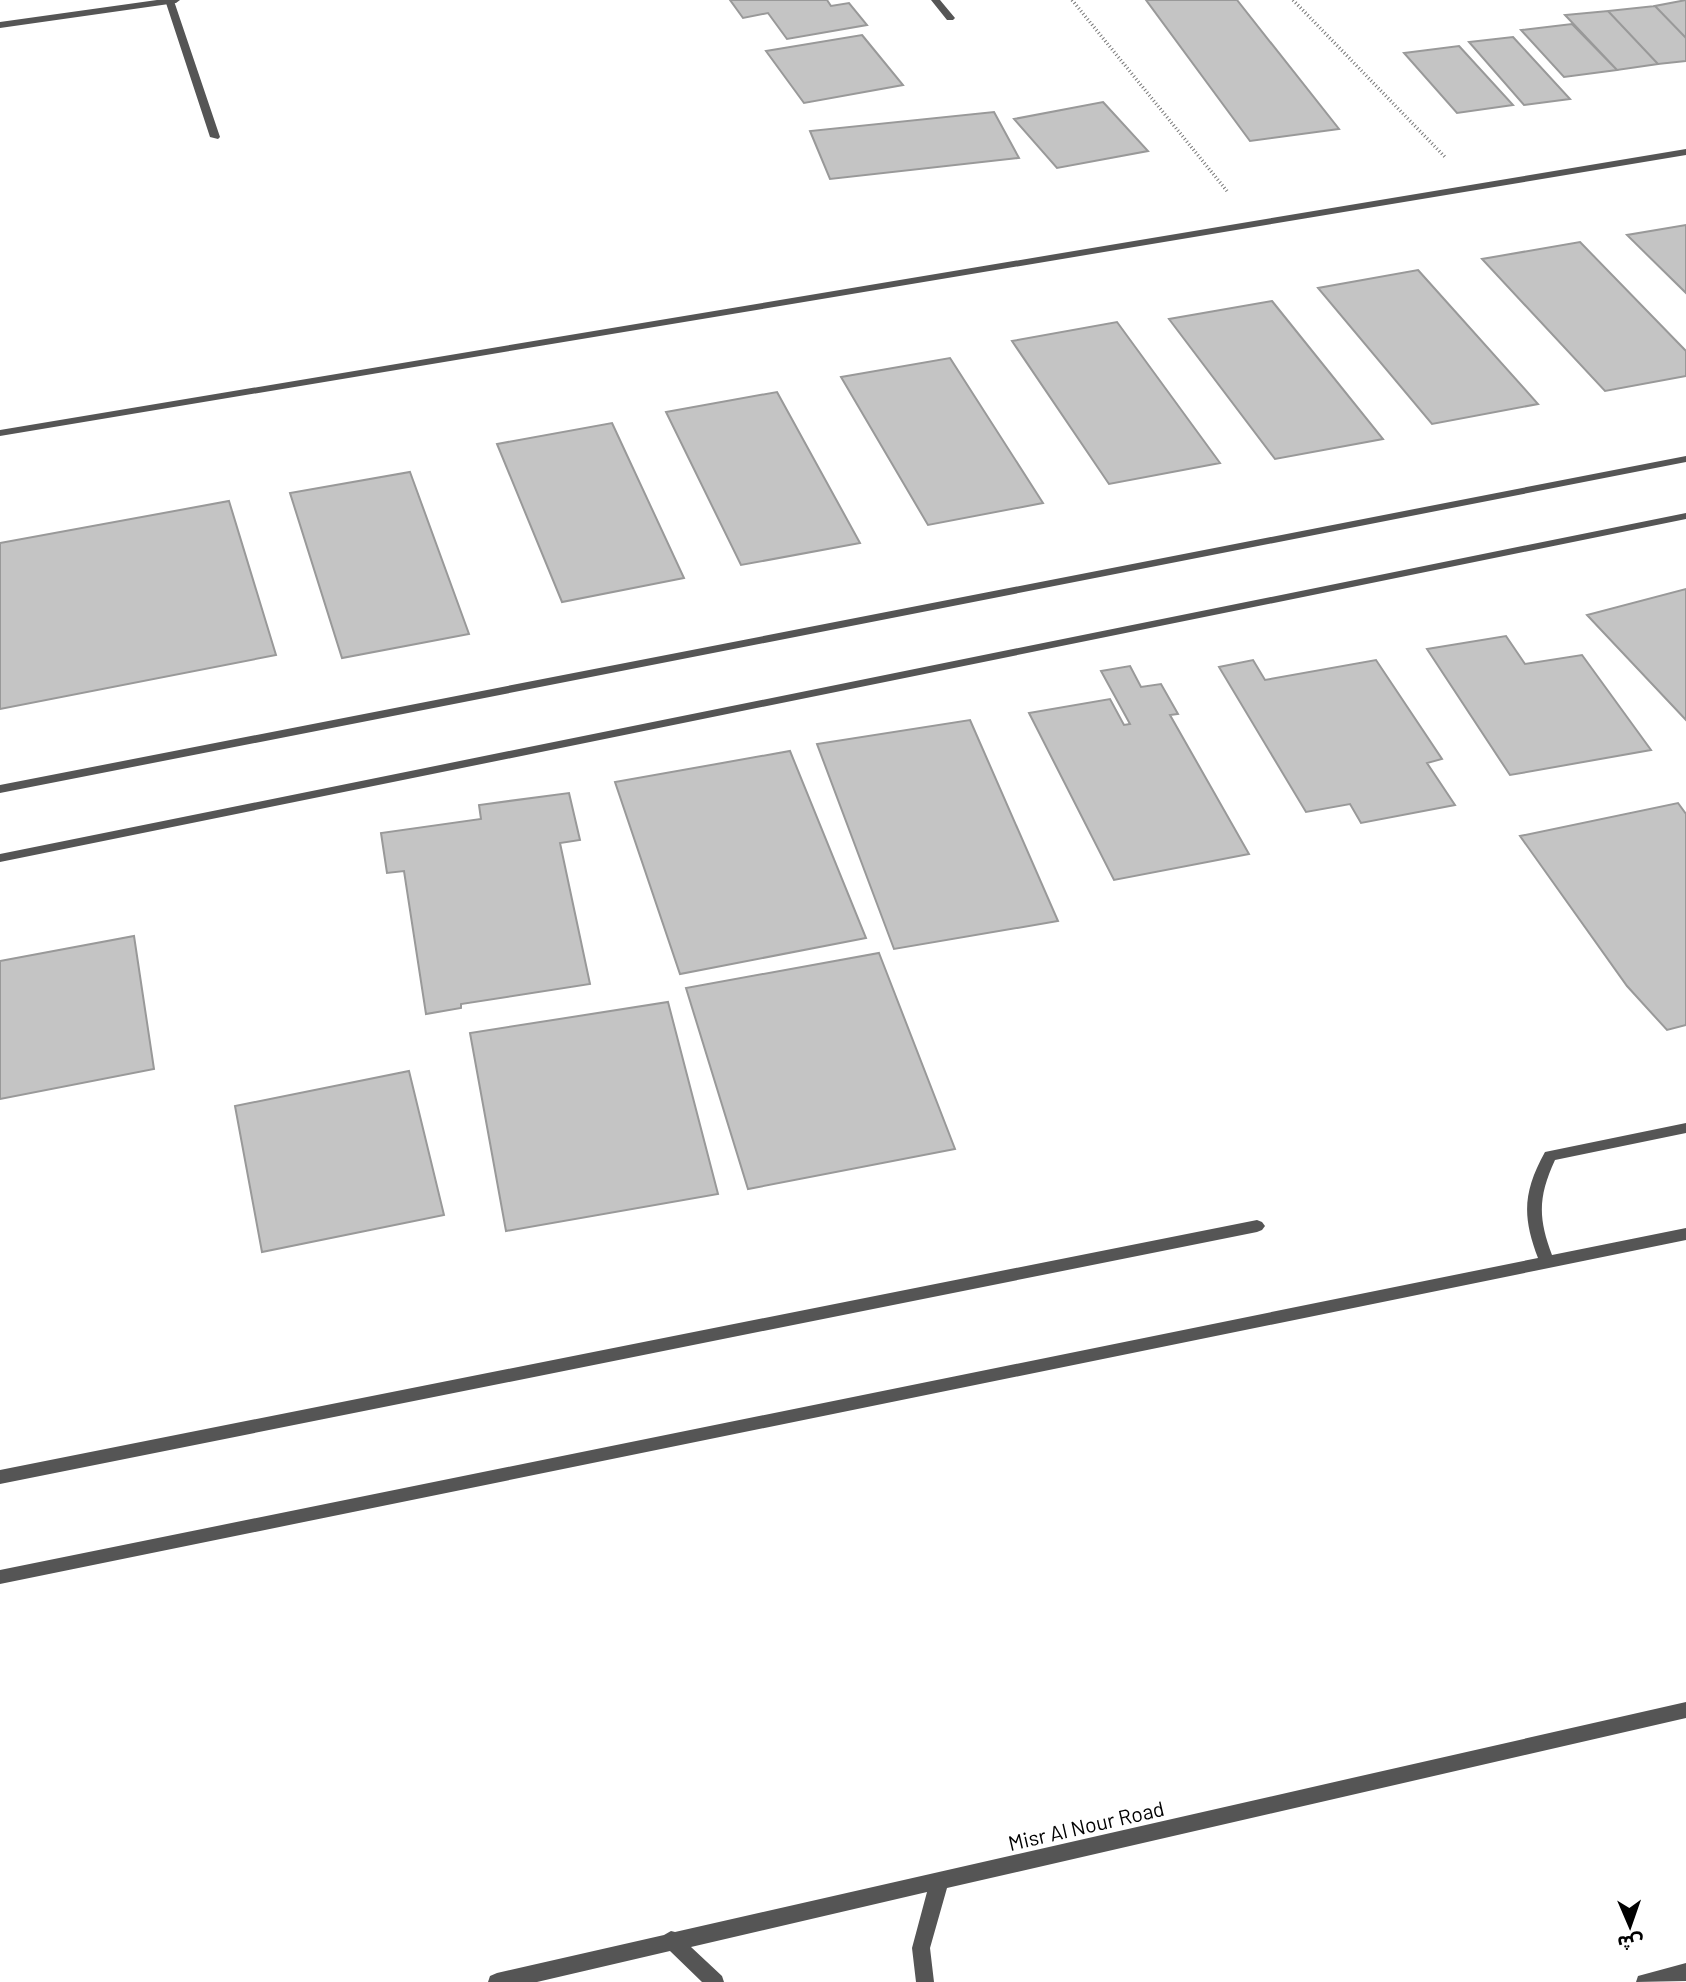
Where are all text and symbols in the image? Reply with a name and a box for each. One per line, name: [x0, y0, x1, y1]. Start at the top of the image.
street label: Misr Al Nour Road: [1006, 1795, 1166, 1855]
north arrow: [1595, 1891, 1665, 1961]
text: ش: [1617, 1932, 1644, 1955]

